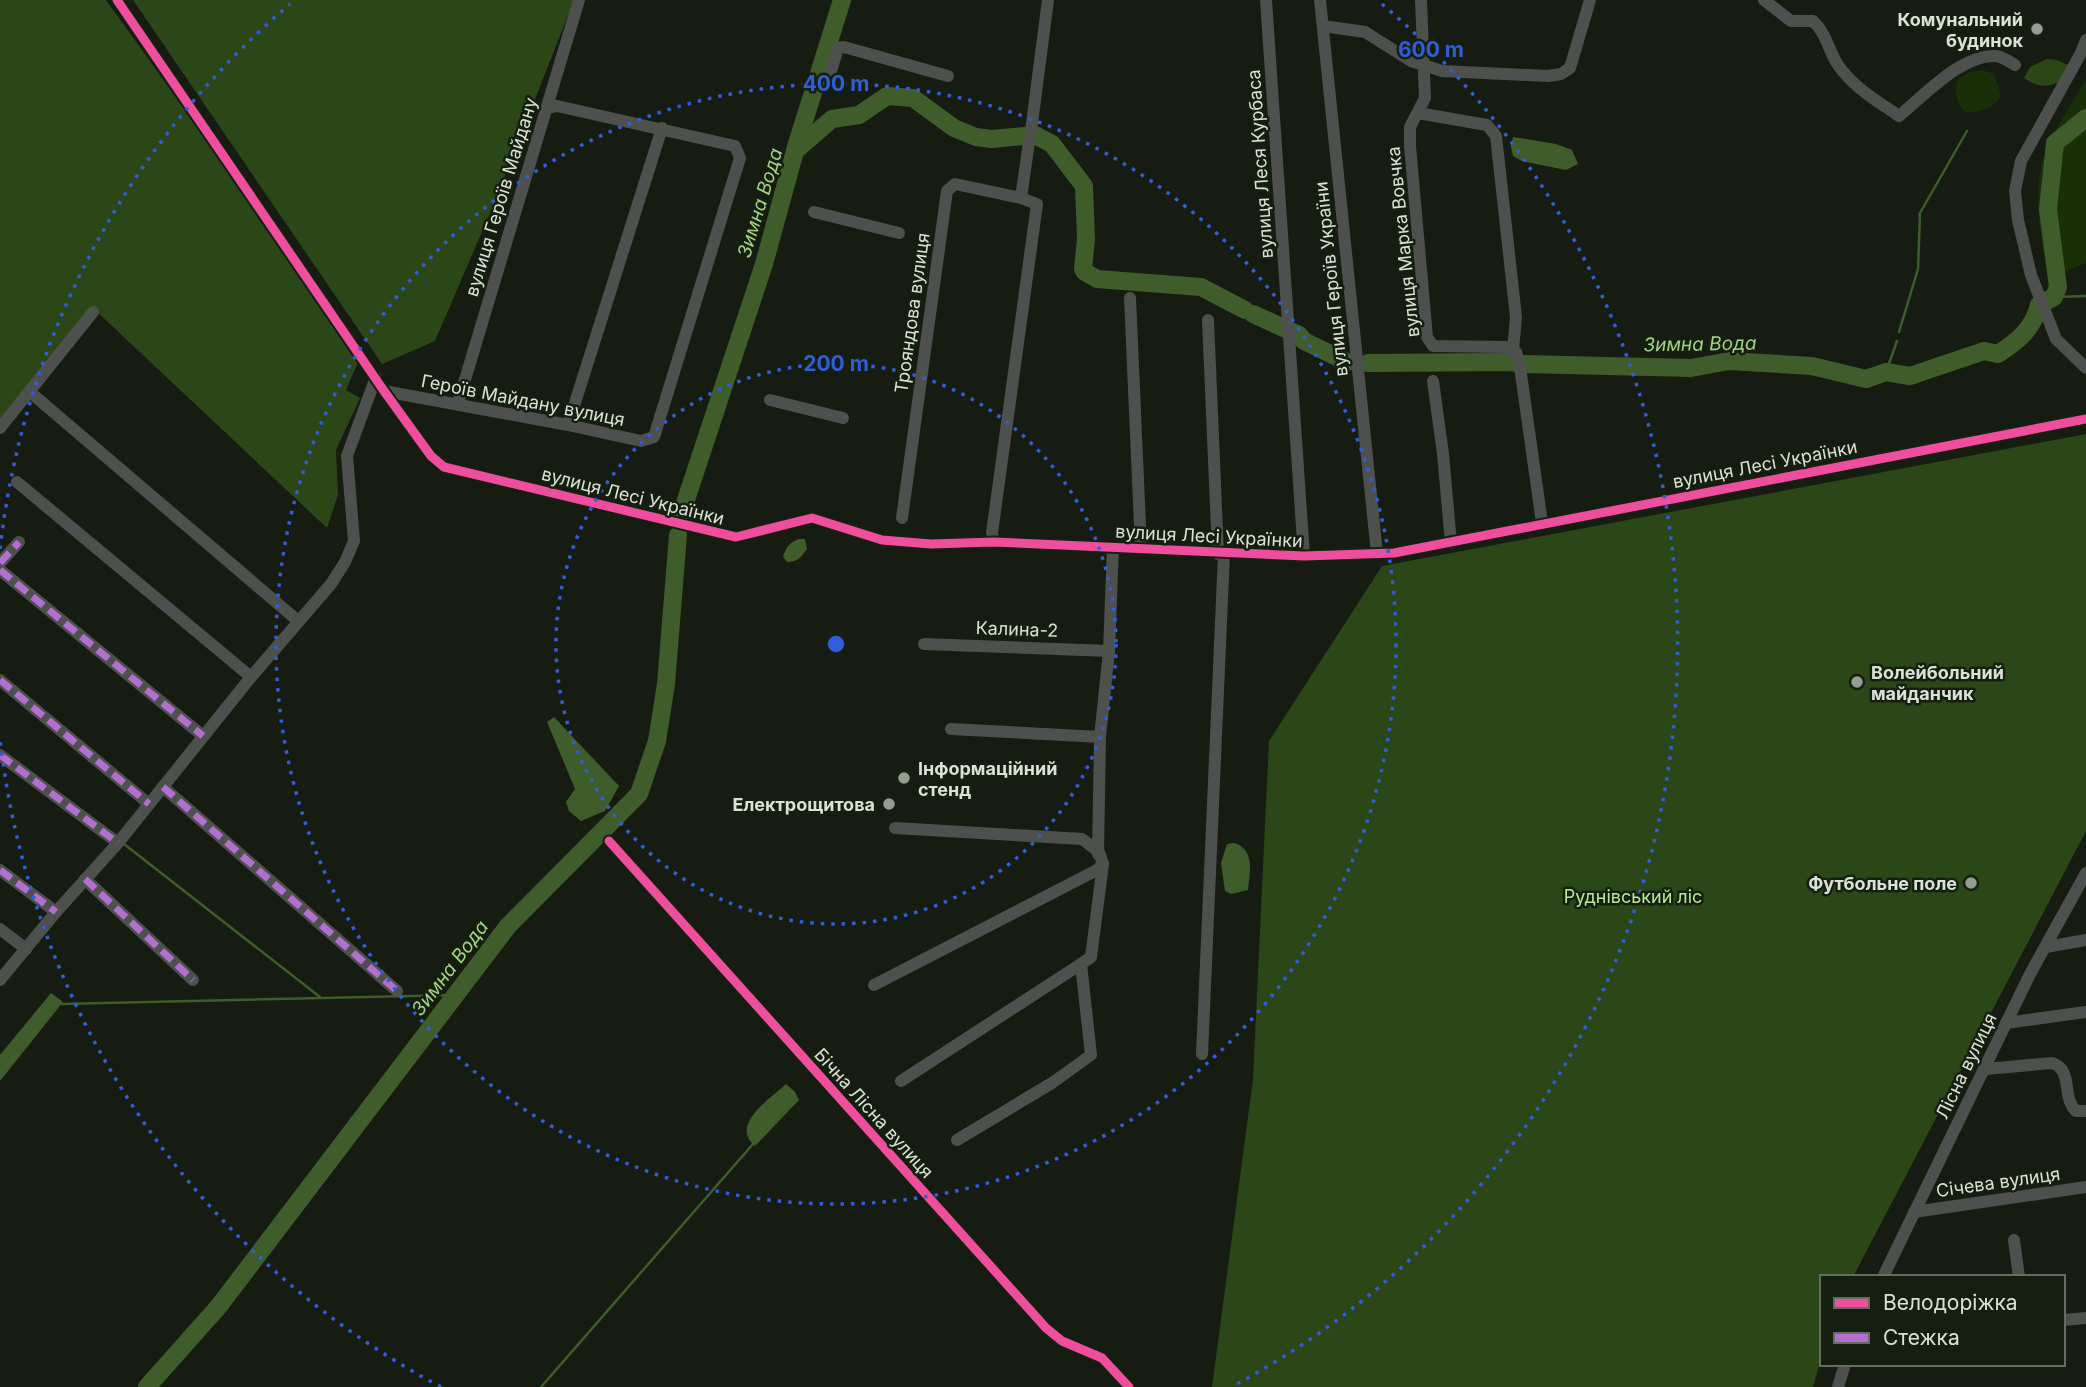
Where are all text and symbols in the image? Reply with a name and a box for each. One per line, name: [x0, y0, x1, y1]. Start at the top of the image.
place label: Комунальний будинок: [1898, 9, 2023, 51]
marker: Комунальний будинок: [2029, 21, 2045, 37]
text: 600 m: [1398, 37, 1464, 62]
street label: вулиця Леся Курбаса: [1243, 69, 1277, 259]
text: 400 m: [803, 71, 869, 96]
street label: вулиця Героїв Майдану: [461, 95, 541, 299]
water label: Зимна Вода: [732, 145, 788, 261]
street label: вулиця Марка Вовчка: [1383, 146, 1423, 338]
street label: вулиця Героїв України: [1310, 181, 1352, 377]
street label: Трояндова вулиця: [890, 231, 934, 395]
water label: Зимна Вода: [1643, 332, 1757, 356]
text: 200 m: [803, 351, 869, 376]
street label: Героїв Майдану вулиця: [419, 370, 627, 430]
street label: вулиця Лесі Українки: [1671, 436, 1859, 492]
street label: вулиця Лесі Українки: [539, 463, 727, 529]
street label: вулиця Лесі Українки: [1115, 521, 1303, 551]
street label: Калина-2: [975, 617, 1059, 641]
centre of rings: [824, 632, 848, 656]
place label: Волейбольний майданчик: [1871, 662, 2004, 704]
marker: Волейбольний майданчик: [1849, 674, 1865, 690]
place label: Інформаційний стенд: [918, 758, 1057, 800]
marker: Інформаційний стенд: [896, 770, 912, 786]
place label: Електрощитова: [732, 794, 875, 815]
marker: Електрощитова: [881, 796, 897, 812]
place label: Футбольне поле: [1808, 873, 1957, 894]
marker: Футбольне поле: [1963, 875, 1979, 891]
park label: Руднівський ліс: [1564, 886, 1702, 907]
water label: Зимна Вода: [407, 916, 493, 1020]
street label: Лісна вулиця: [1931, 1010, 2001, 1122]
street label: Бічна Лісна вулиця: [810, 1044, 938, 1182]
street label: Січева вулиця: [1935, 1163, 2061, 1201]
legend: [1820, 1275, 2065, 1366]
text: Велодоріжка: [1883, 1290, 2018, 1315]
text: Стежка: [1883, 1325, 1960, 1350]

